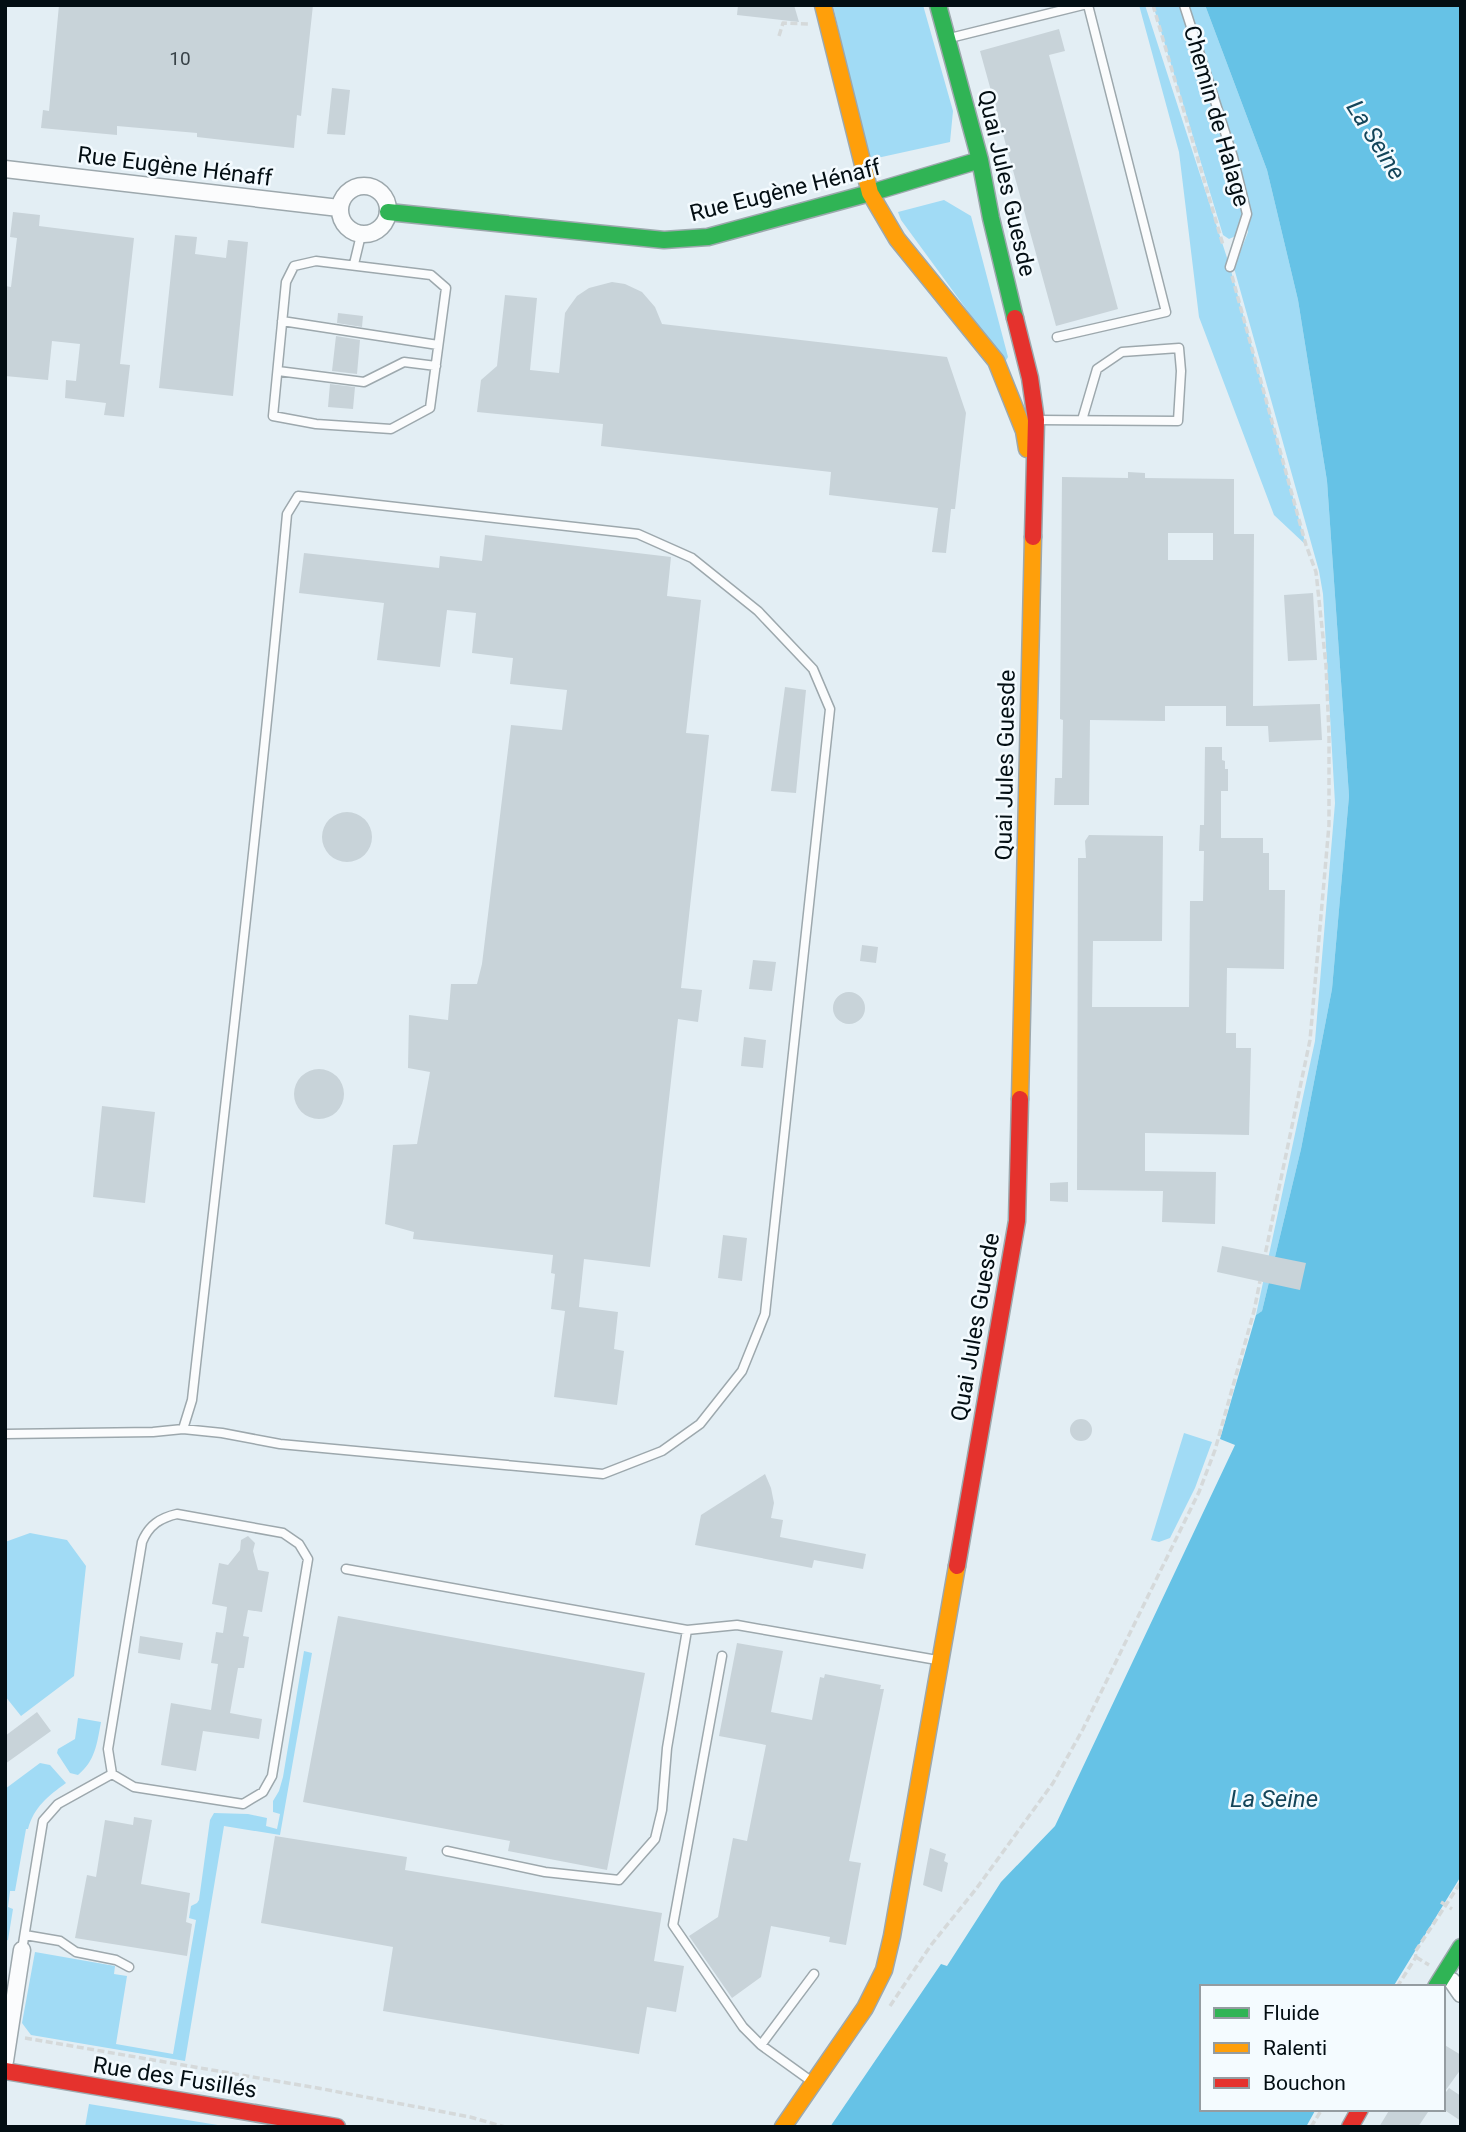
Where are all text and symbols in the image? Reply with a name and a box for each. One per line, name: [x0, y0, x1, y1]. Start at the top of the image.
street label: Chemin de Halage: [1178, 23, 1255, 210]
house number: 10: [169, 47, 191, 70]
street label: Quai Jules Guesde: [972, 87, 1041, 279]
water label: La Seine: [1341, 95, 1411, 185]
street label: Rue Eugène Hénaff: [76, 141, 275, 192]
street label: Rue Eugène Hénaff: [687, 153, 884, 227]
street label: Quai Jules Guesde: [990, 669, 1021, 861]
street label: Quai Jules Guesde: [946, 1231, 1005, 1423]
water label: La Seine: [1230, 1785, 1318, 1813]
legend: [1200, 1985, 1445, 2111]
text: Fluide: [1263, 2001, 1319, 2025]
text: Ralenti: [1263, 2036, 1327, 2060]
street label: Rue des Fusillés: [91, 2051, 259, 2104]
text: Bouchon: [1263, 2071, 1346, 2095]

